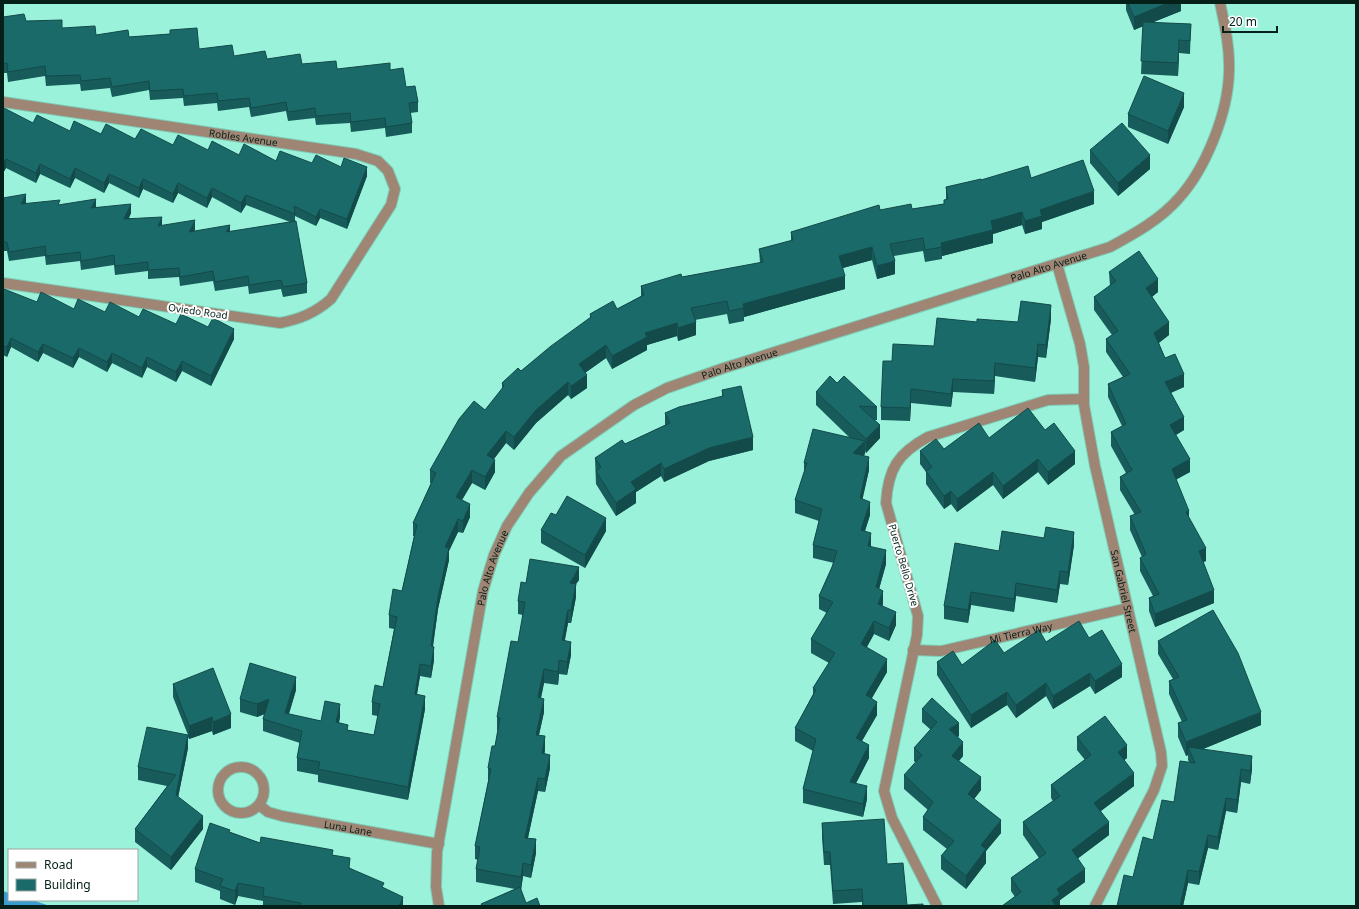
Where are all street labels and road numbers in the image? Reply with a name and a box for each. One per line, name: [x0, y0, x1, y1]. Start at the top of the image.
street label: Robles Avenue: [208, 125, 279, 149]
street label: Palo Alto Avenue: [1009, 248, 1089, 285]
street label: Oviedo Road: [167, 300, 229, 322]
street label: Palo Alto Avenue: [699, 345, 780, 382]
street label: Puerto Bello Drive: [886, 522, 923, 608]
street label: Palo Alto Avenue: [474, 527, 511, 607]
street label: San Gabriel Street: [1108, 548, 1140, 634]
street label: Mi Tierra Way: [988, 618, 1055, 647]
street label: Luna Lane: [323, 817, 373, 839]

